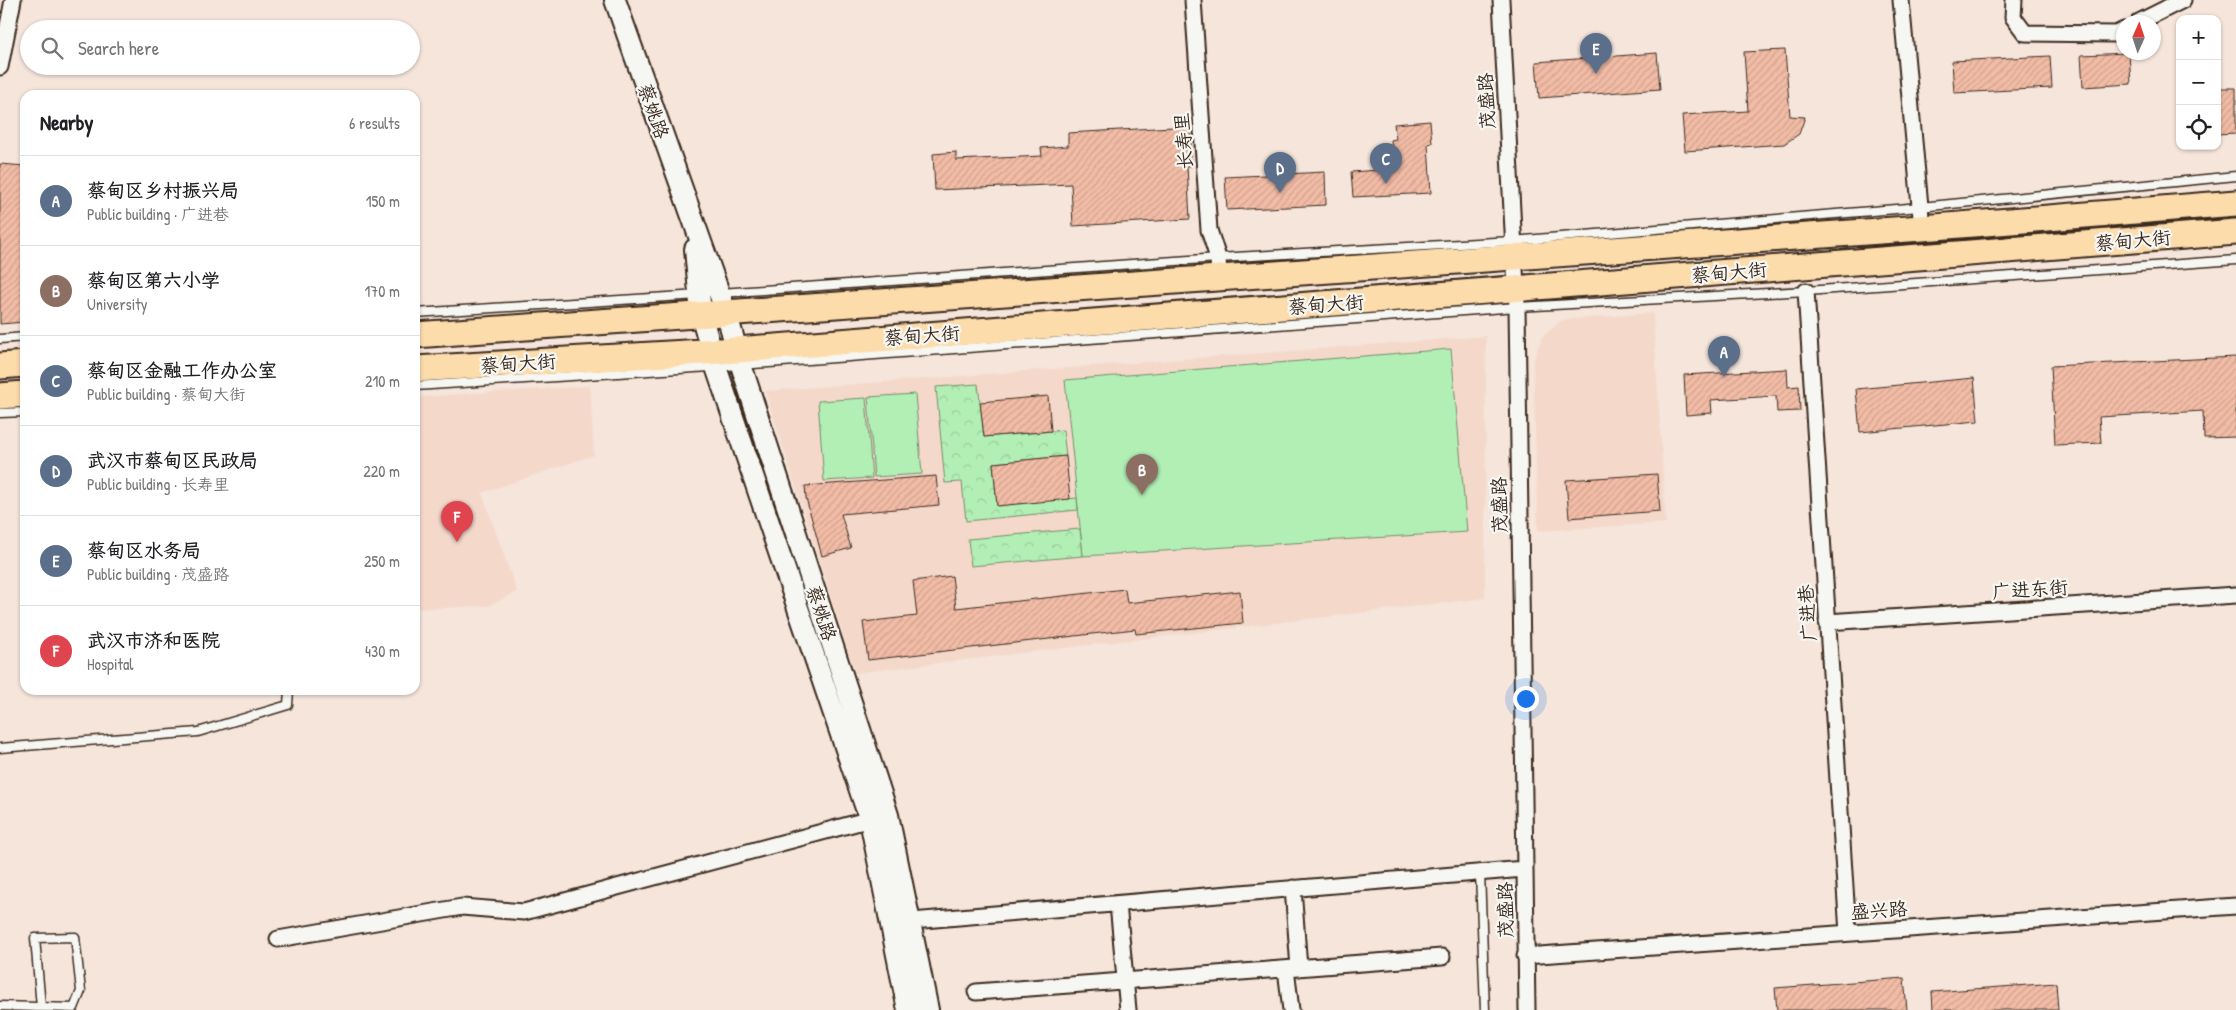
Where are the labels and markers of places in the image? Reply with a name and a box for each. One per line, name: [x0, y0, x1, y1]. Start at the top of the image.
pin: E: [1580, 33, 1612, 74]
pin: C: [1370, 143, 1402, 184]
pin: D: [1264, 152, 1296, 193]
pin: A: [1708, 336, 1740, 377]
pin: B: [1126, 454, 1158, 495]
pin: F: [441, 501, 473, 542]

